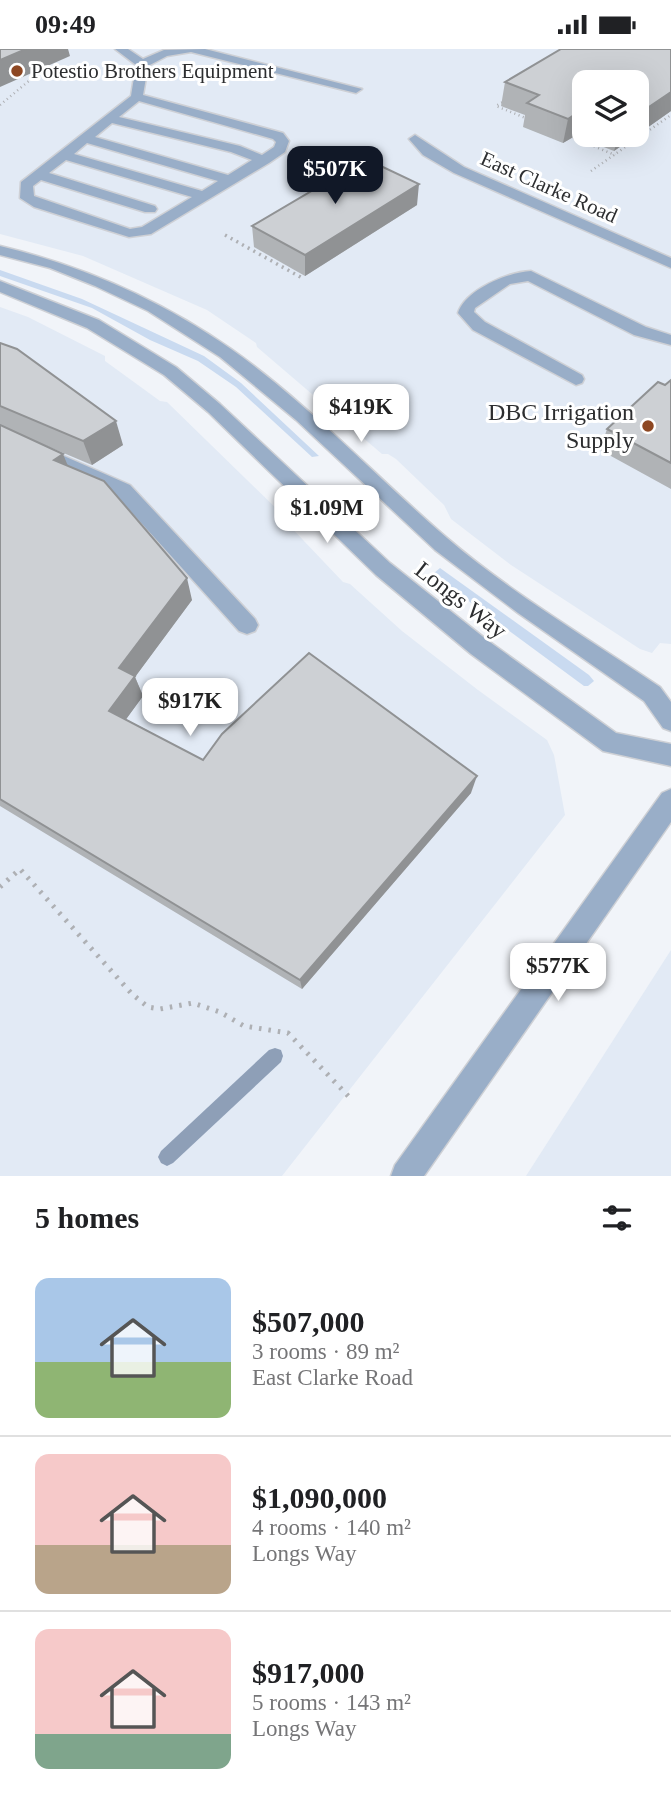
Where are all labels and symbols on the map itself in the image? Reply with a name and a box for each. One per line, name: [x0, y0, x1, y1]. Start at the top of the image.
place label: Potestio Brothers Equipment: [31, 59, 274, 83]
marker: Potestio Brothers Equipment: [9, 63, 25, 79]
pin: $507K: [286, 146, 384, 206]
street label: East Clarke Road: [477, 146, 621, 228]
pin: $419K: [312, 385, 410, 444]
place label: DBC Irrigation Supply: [488, 399, 634, 453]
marker: DBC Irrigation Supply: [640, 418, 656, 434]
pin: $1.09M: [270, 485, 384, 545]
street label: Longs Way: [410, 556, 512, 644]
pin: $917K: [141, 679, 239, 738]
pin: $577K: [509, 943, 607, 1003]

